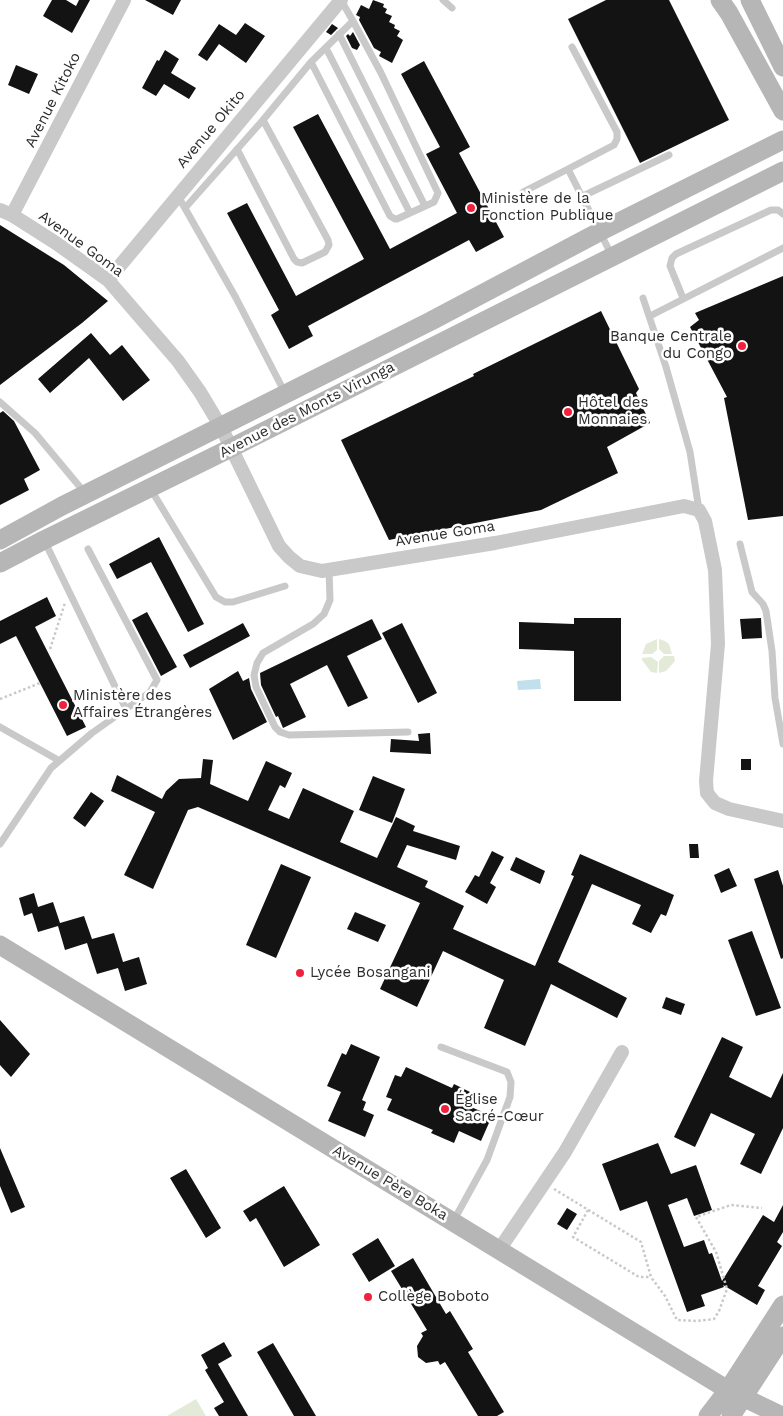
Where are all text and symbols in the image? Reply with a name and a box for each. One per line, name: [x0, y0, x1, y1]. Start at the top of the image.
street label: Avenue Kitoko: [21, 49, 85, 151]
street label: Avenue Okito: [173, 86, 249, 172]
place label: Ministère de la Fonction Publique: [481, 190, 613, 225]
marker: Ministère de la Fonction Publique: [465, 202, 477, 214]
street label: Avenue Goma: [35, 207, 127, 281]
place label: Banque Centrale du Congo: [610, 328, 732, 363]
marker: Banque Centrale du Congo: [736, 340, 748, 352]
street label: Avenue des Monts Virunga: [216, 358, 398, 462]
place label: Hôtel des Monnaies: [578, 394, 648, 429]
marker: Hôtel des Monnaies: [562, 406, 574, 418]
street label: Avenue Goma: [394, 517, 496, 551]
place label: Ministère des Affaires Étrangères: [73, 687, 212, 722]
marker: Ministère des Affaires Étrangères: [57, 699, 69, 711]
place label: Lycée Bosangani: [310, 964, 430, 982]
marker: Lycée Bosangani: [294, 967, 306, 979]
place label: Église Sacré-Cœur: [455, 1091, 544, 1126]
marker: Église Sacré-Cœur: [439, 1103, 451, 1115]
street label: Avenue Père Boka: [329, 1142, 451, 1224]
place label: Collège Boboto: [378, 1288, 489, 1306]
marker: Collège Boboto: [362, 1291, 374, 1303]

